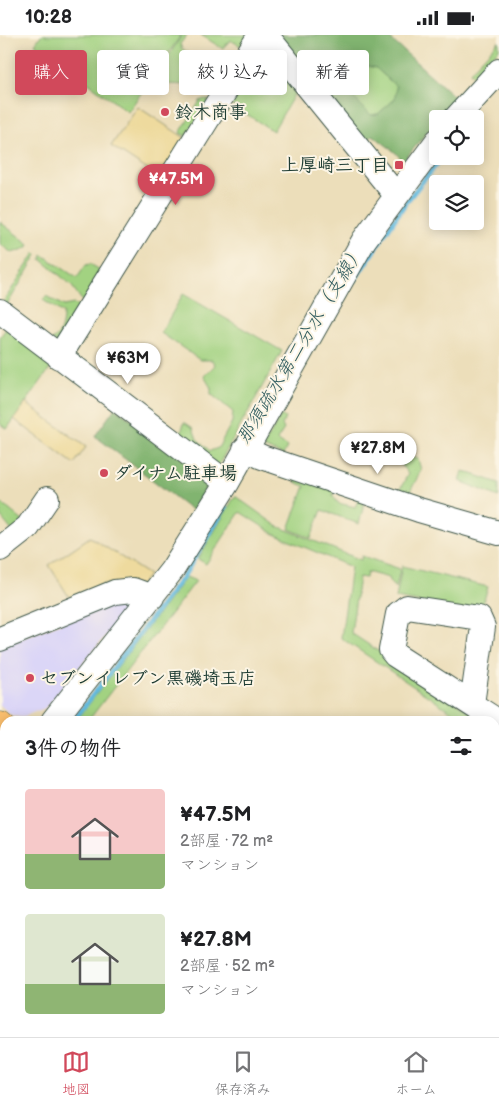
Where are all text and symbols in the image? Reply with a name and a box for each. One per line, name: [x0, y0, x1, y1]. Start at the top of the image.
text: 10:28: [25, 6, 72, 29]
chip: 購入: [15, 50, 87, 95]
chip: 賃貸: [97, 50, 169, 95]
chip: 絞り込み: [179, 50, 287, 95]
chip: 新着: [297, 50, 369, 95]
place label: 鈴木商事: [175, 102, 247, 123]
marker: 鈴木商事: [159, 106, 171, 118]
map controls: [429, 110, 484, 230]
button: locate: [429, 110, 484, 165]
place label: 上厚崎三丁目: [281, 155, 389, 176]
marker: 上厚崎三丁目: [393, 159, 405, 171]
pin: ¥47.5M: [135, 163, 217, 206]
text: ¥47.5M: [149, 170, 203, 189]
button: layers: [429, 175, 484, 230]
water label: 那須疏水第二分水（支線）: [232, 241, 370, 449]
pin: ¥63M: [98, 343, 158, 385]
text: ¥63M: [107, 349, 149, 368]
pin: ¥27.8M: [337, 433, 419, 475]
text: ¥27.8M: [351, 439, 405, 458]
place label: ダイナム駐車場: [114, 463, 237, 484]
marker: ダイナム駐車場: [98, 467, 110, 479]
place label: セブンイレブン黒磯埼玉店: [40, 668, 256, 689]
marker: セブンイレブン黒磯埼玉店: [24, 672, 36, 684]
icon: filters: [447, 732, 475, 760]
text: 3件の物件: [25, 736, 121, 761]
text: ¥47.5M: [180, 802, 252, 827]
icon: home: [65, 809, 125, 869]
text: 2部屋 · 72 m²: [180, 832, 273, 851]
text: マンション: [180, 856, 259, 875]
text: ¥27.8M: [180, 927, 252, 952]
icon: home: [65, 934, 125, 994]
text: 2部屋 · 52 m²: [180, 957, 275, 976]
text: マンション: [180, 981, 259, 1000]
tab: 地図: [62, 1048, 90, 1098]
tab: 保存済み: [215, 1048, 271, 1098]
tab: ホーム: [395, 1048, 437, 1098]

